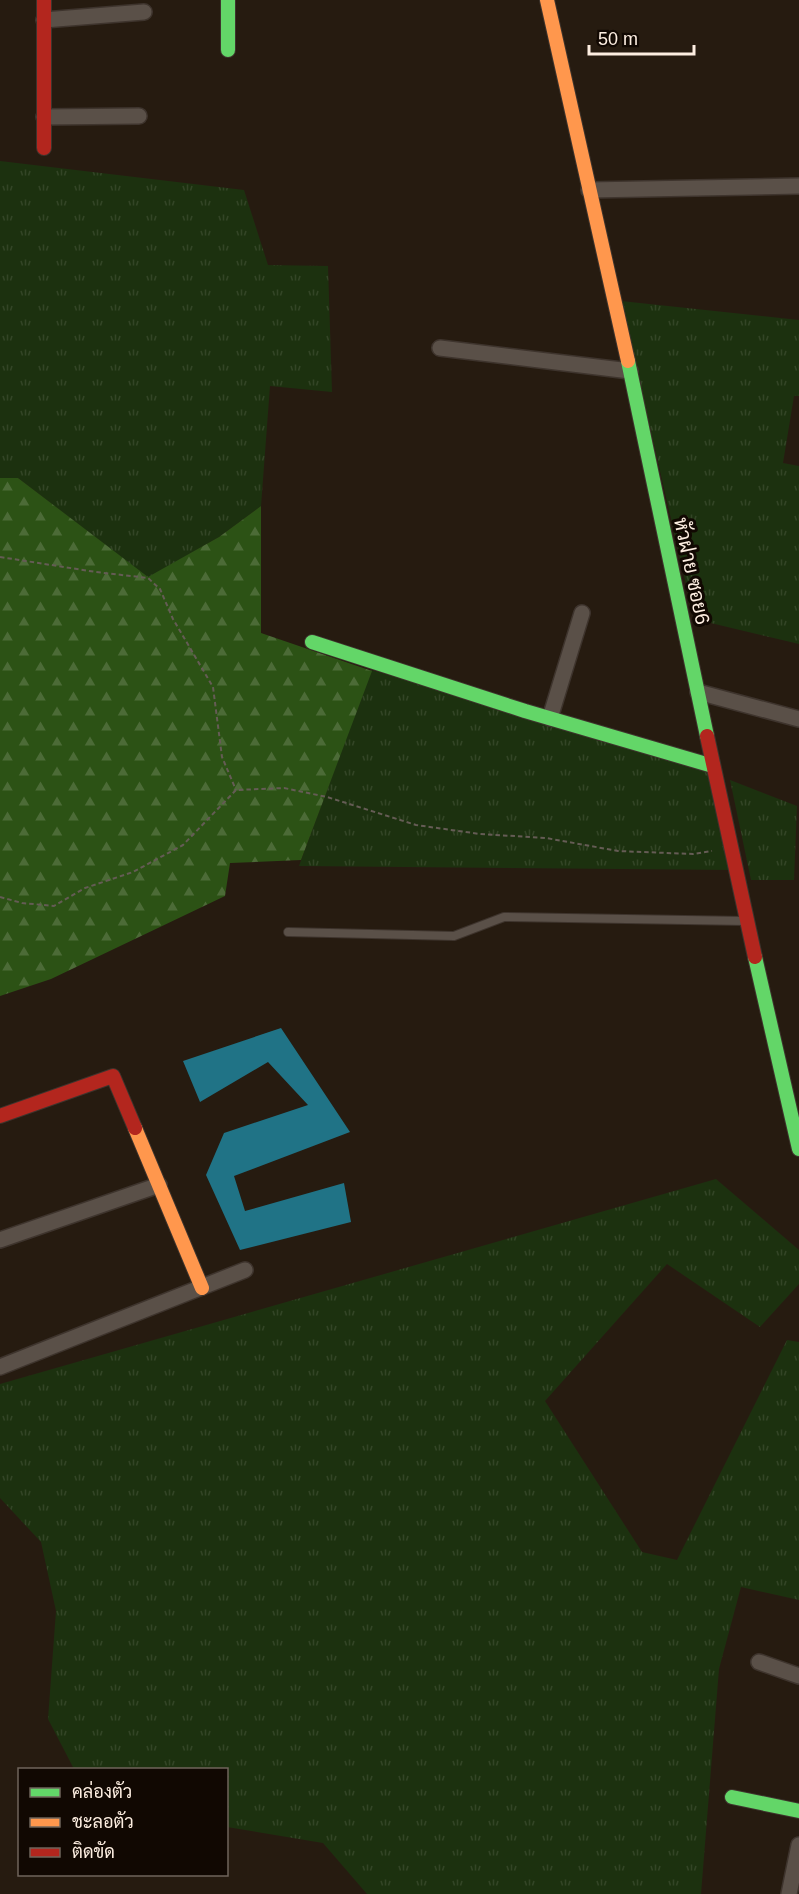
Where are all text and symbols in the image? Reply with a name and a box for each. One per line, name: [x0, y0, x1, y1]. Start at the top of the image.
scale bar: [589, 18, 694, 56]
text: 50 m: [598, 29, 638, 49]
street label: หัวฝาย ซอย6: [670, 515, 715, 626]
legend: [18, 1768, 228, 1876]
text: คล่องตัว: [72, 1780, 132, 1802]
text: ชะลอตัว: [72, 1811, 134, 1832]
text: ติดขัด: [72, 1841, 115, 1862]

